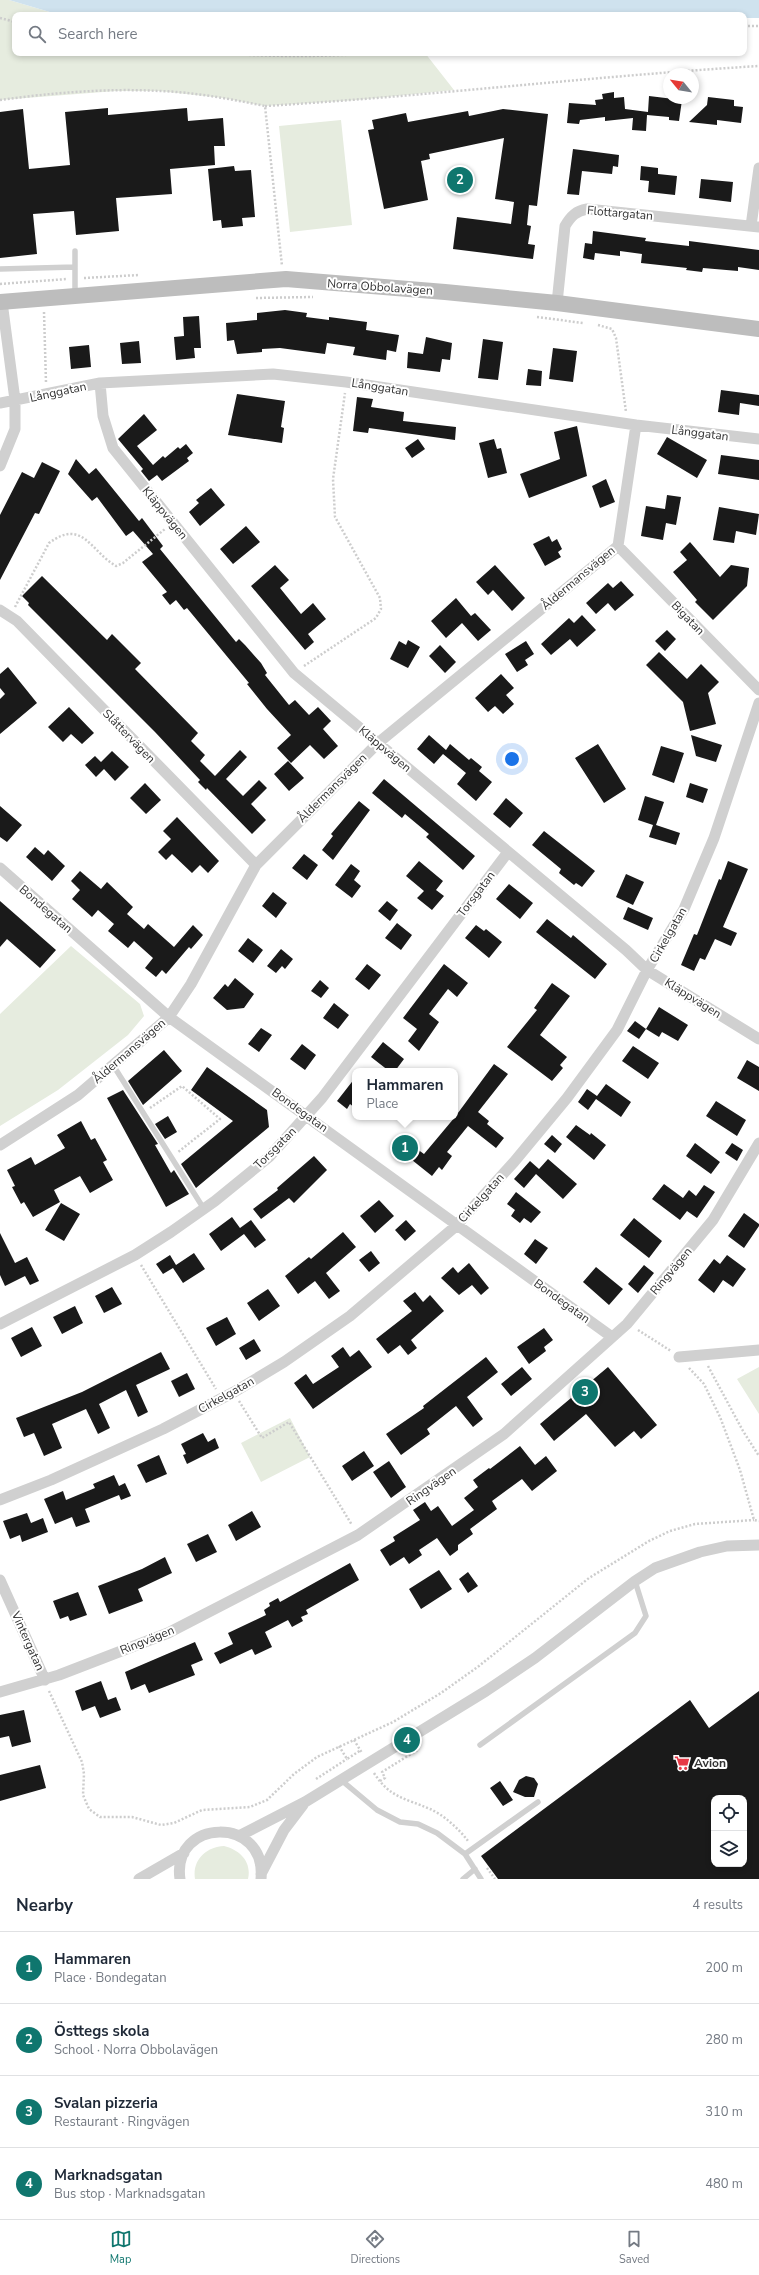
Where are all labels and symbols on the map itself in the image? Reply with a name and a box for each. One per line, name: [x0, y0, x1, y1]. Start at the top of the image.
north arrow: [663, 68, 699, 104]
pin: 2: [447, 165, 473, 195]
street label: Flottargatan: [586, 202, 654, 224]
street label: Norra Obbolavägen: [327, 275, 433, 299]
street label: Långgatan: [350, 375, 410, 399]
street label: Långgatan: [28, 378, 88, 406]
street label: Långgatan: [670, 422, 730, 444]
street label: Kläppvägen: [139, 483, 191, 543]
street label: Åldermansvägen: [538, 542, 618, 614]
street label: Bigatan: [668, 597, 708, 639]
street label: Slåttervägen: [99, 706, 159, 766]
street label: Kläppvägen: [355, 722, 415, 776]
your location: [502, 749, 522, 769]
street label: Åldermansvägen: [294, 750, 370, 826]
street label: Torsgatan: [453, 868, 499, 920]
street label: Bondegatan: [16, 881, 76, 937]
street label: Cirkelgatan: [646, 904, 690, 966]
street label: Kläppvägen: [662, 974, 724, 1022]
street label: Åldermansvägen: [89, 1015, 169, 1087]
street label: Bondegatan: [269, 1084, 331, 1136]
street label: Torsgatan: [250, 1123, 300, 1173]
pin: 1: [392, 1133, 418, 1163]
street label: Cirkelgatan: [454, 1170, 508, 1226]
street label: Ringvägen: [646, 1244, 696, 1298]
street label: Bondegatan: [531, 1275, 593, 1327]
street label: Cirkelgatan: [195, 1373, 257, 1417]
pin: 3: [572, 1377, 598, 1407]
street label: Ringvägen: [403, 1463, 459, 1509]
street label: Vintergatan: [7, 1608, 48, 1673]
street label: Ringvägen: [117, 1622, 177, 1658]
pin: 4: [394, 1725, 420, 1755]
supermarket icon: Avion: [673, 1754, 691, 1772]
place label: Avion: [694, 1755, 726, 1771]

